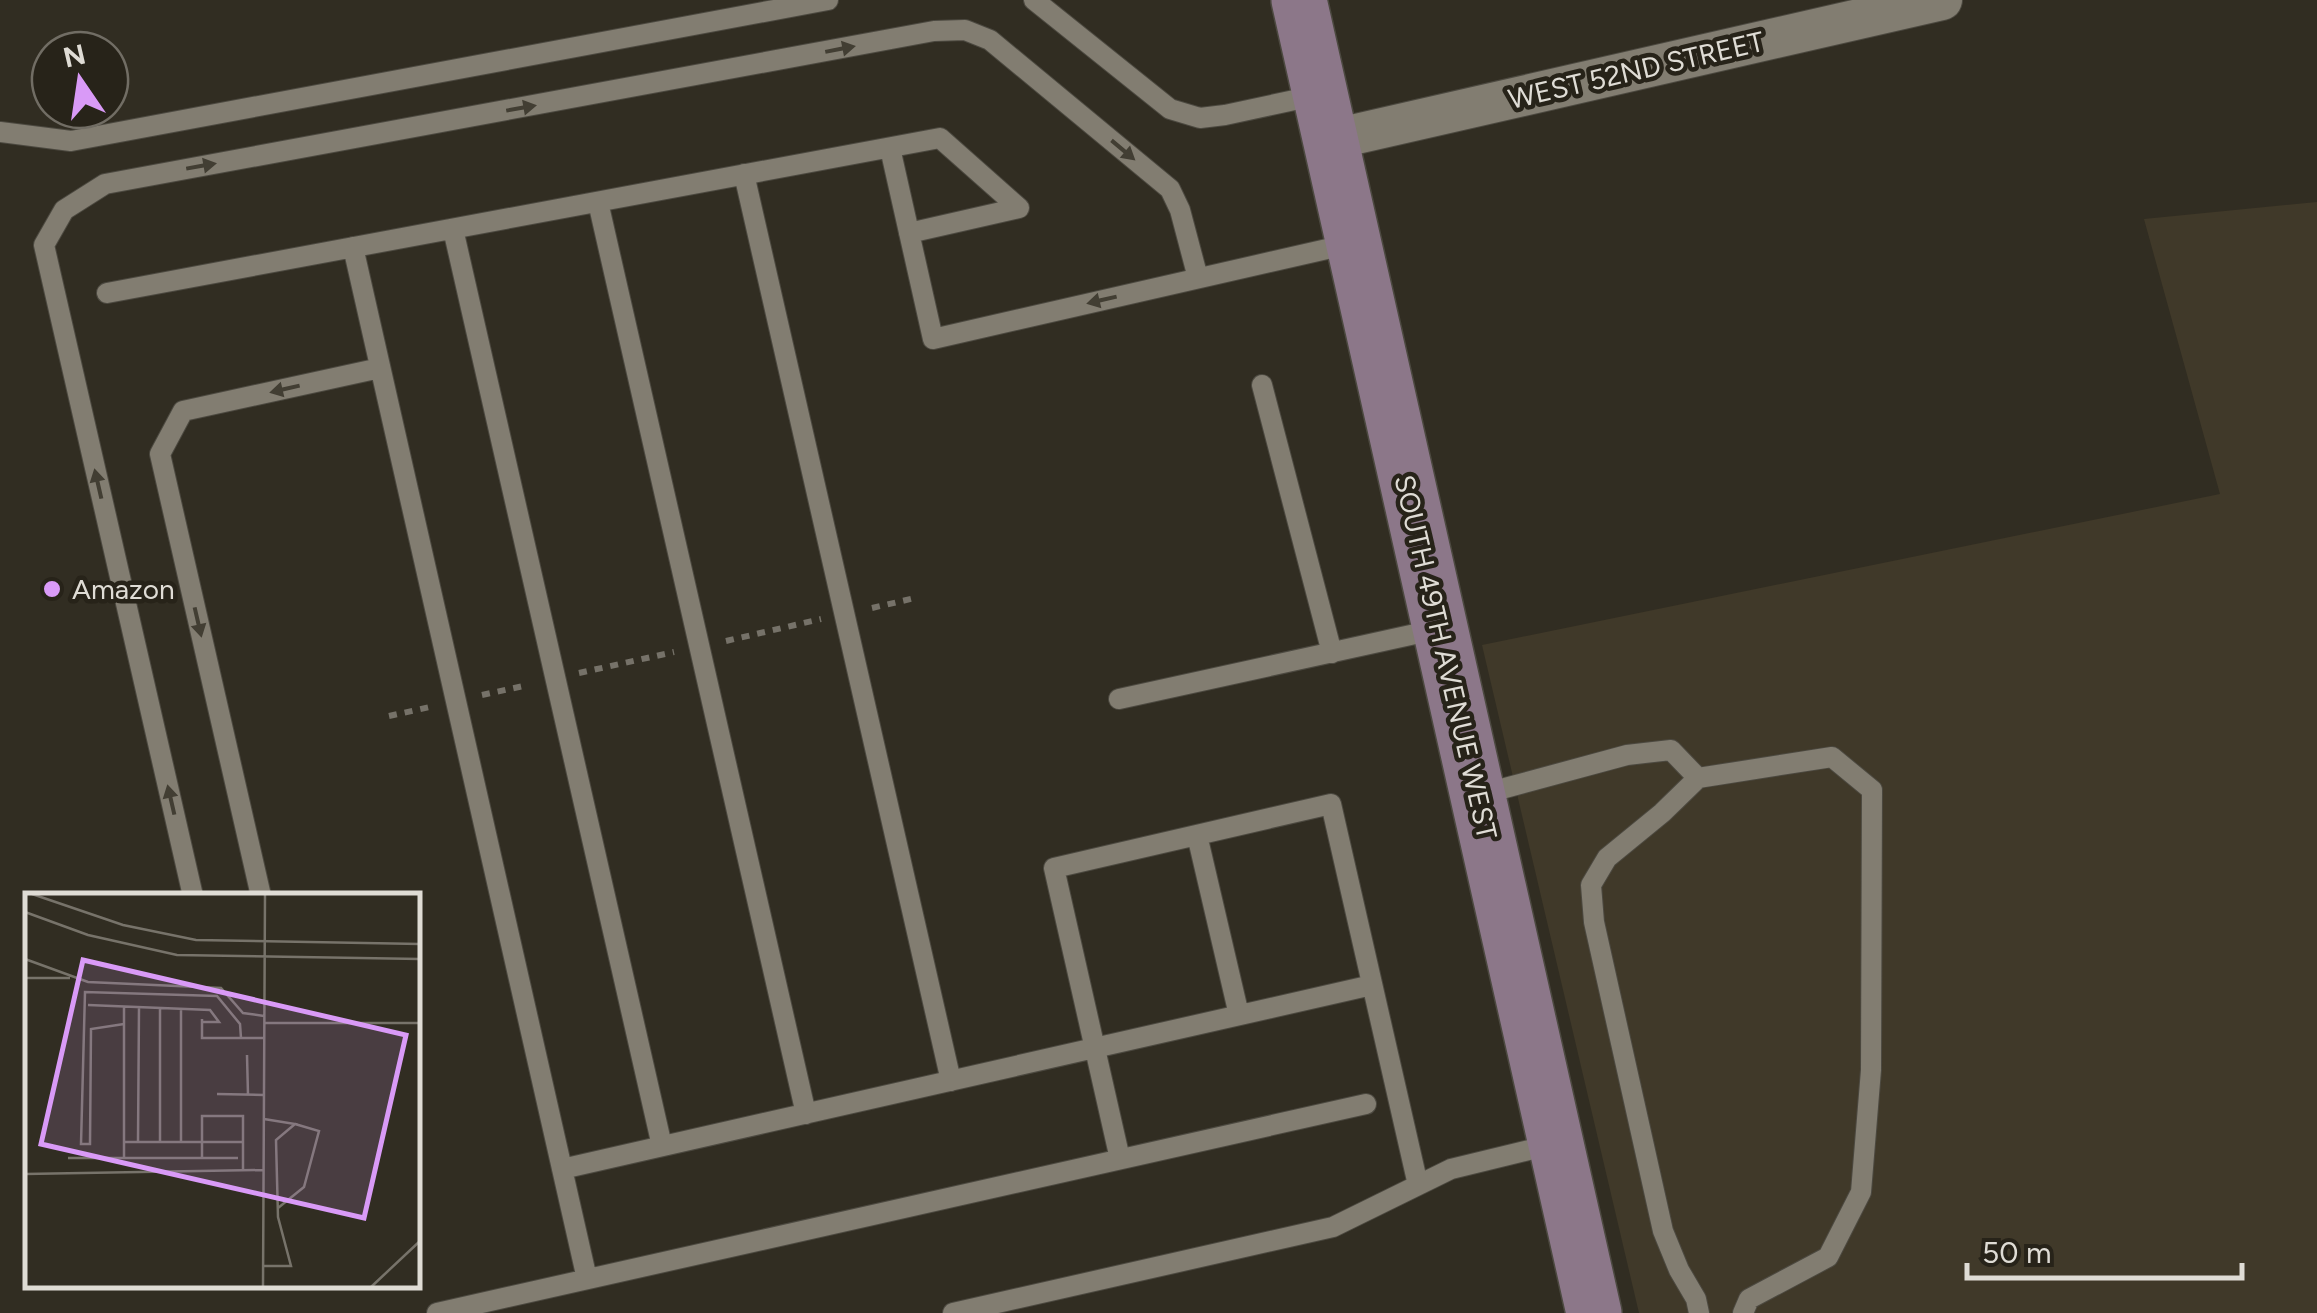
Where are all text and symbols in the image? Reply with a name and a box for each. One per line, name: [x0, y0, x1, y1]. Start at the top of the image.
street label: WEST 52ND STREET: [1505, 24, 1768, 116]
north arrow: [30, 30, 130, 130]
text: N: [60, 37, 89, 75]
one-way arrow: [825, 41, 857, 56]
one-way arrow: [505, 99, 536, 115]
one-way arrow: [1110, 138, 1135, 160]
one-way arrow: [186, 158, 217, 173]
one-way arrow: [1087, 293, 1118, 308]
one-way arrow: [269, 381, 300, 397]
one-way arrow: [90, 468, 106, 499]
street label: SOUTH 49TH AVENUE WEST: [1387, 471, 1505, 843]
place label: Amazon: [72, 572, 175, 606]
marker: Amazon: [41, 578, 63, 600]
one-way arrow: [191, 607, 206, 638]
one-way arrow: [163, 785, 178, 816]
inset map: [25, 893, 420, 1288]
scale bar: [1967, 1218, 2242, 1280]
text: 50 m: [1982, 1234, 2051, 1271]

